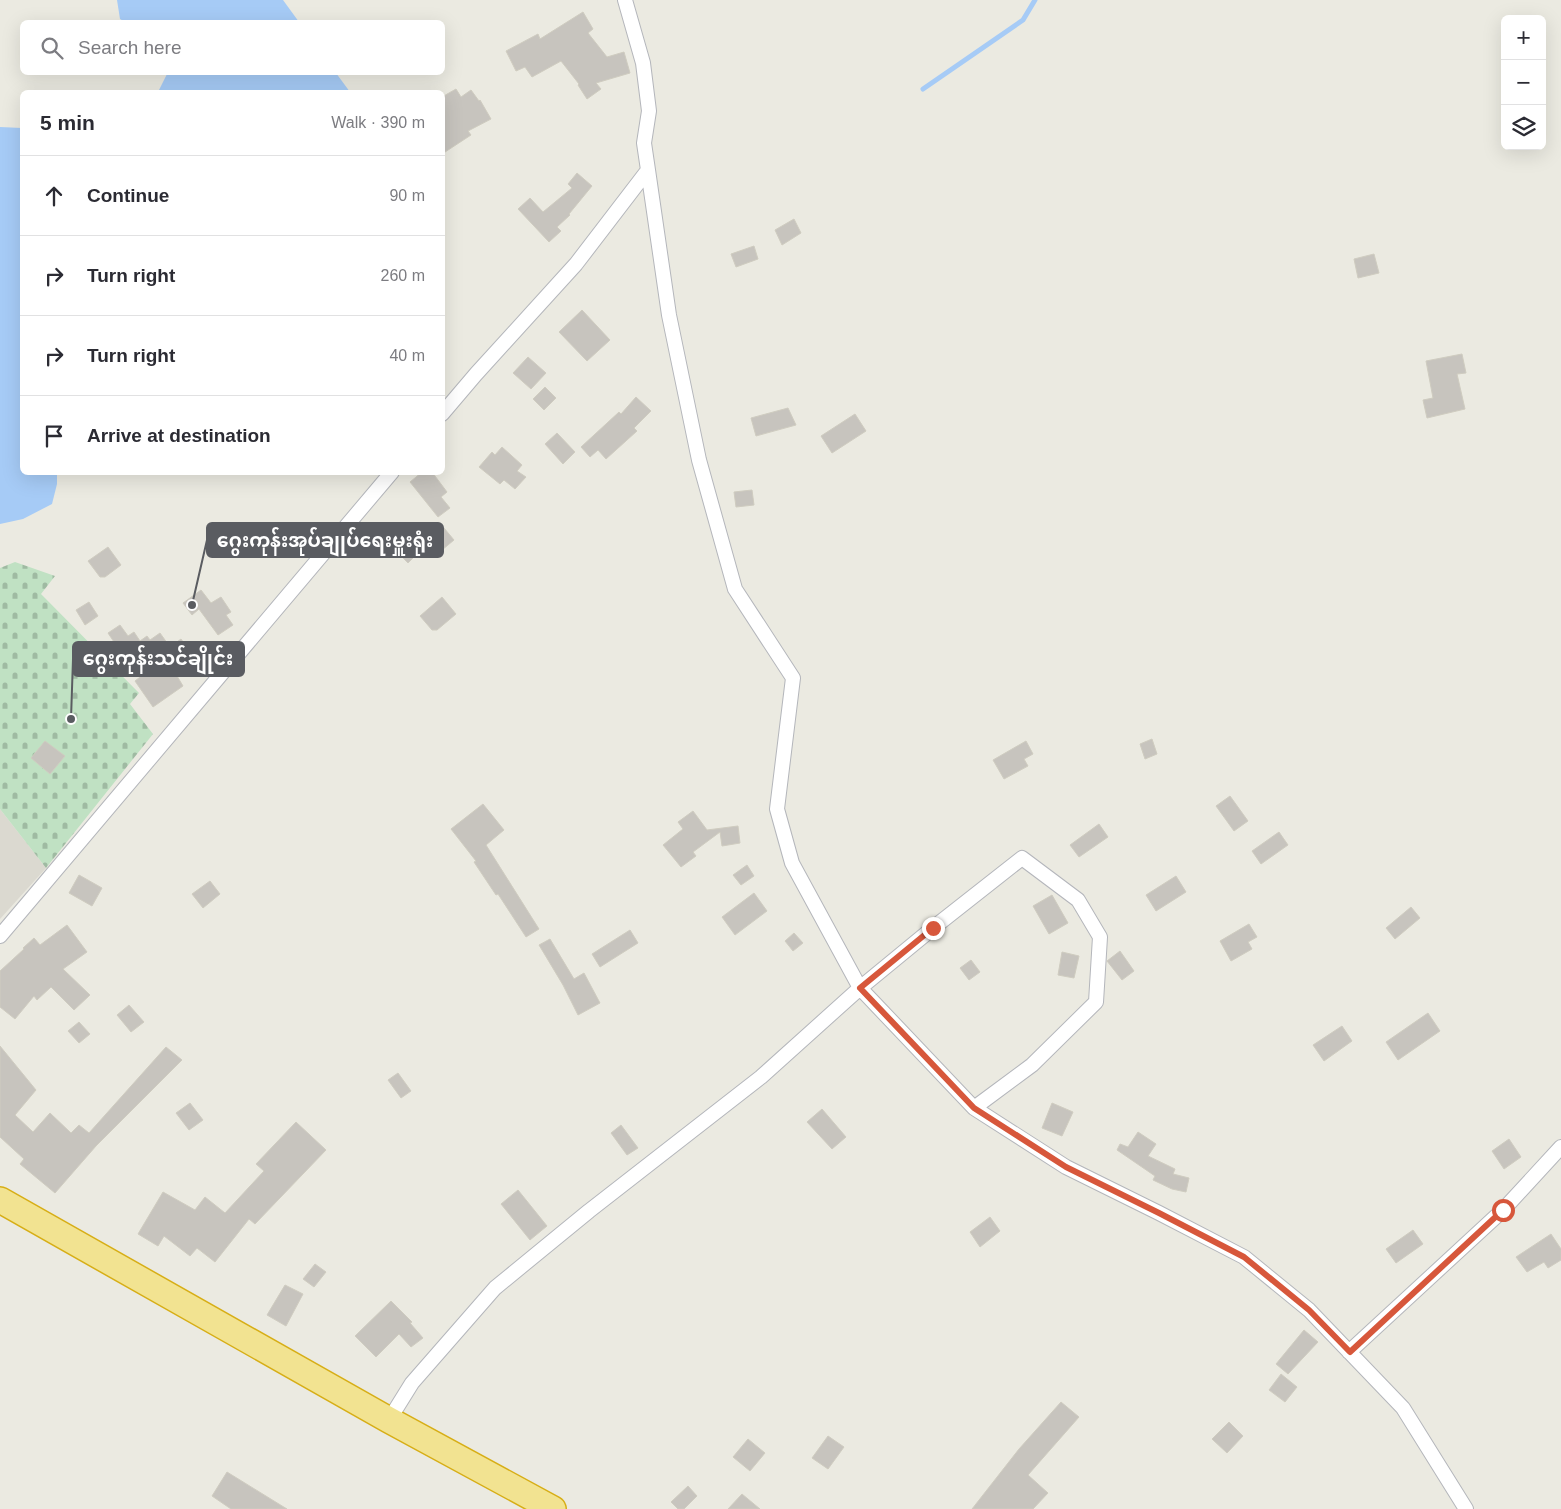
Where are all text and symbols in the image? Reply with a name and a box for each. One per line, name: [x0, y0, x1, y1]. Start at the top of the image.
map controls: [1501, 15, 1546, 150]
button: +: [1501, 15, 1546, 60]
search box: [20, 20, 445, 75]
icon: search: [38, 34, 66, 62]
text: Search here: [78, 37, 182, 58]
button: −: [1501, 60, 1546, 105]
button: layers: [1501, 105, 1546, 150]
text: 5 min: [40, 111, 95, 134]
text: Walk · 390 m: [331, 114, 425, 131]
icon: ahead: [40, 182, 68, 210]
text: Continue: [87, 185, 169, 206]
text: 90 m: [389, 187, 425, 204]
icon: right: [40, 262, 68, 290]
text: Turn right: [87, 265, 175, 286]
text: 260 m: [381, 267, 425, 284]
icon: right: [40, 342, 68, 370]
text: Turn right: [87, 345, 175, 366]
text: 40 m: [389, 347, 425, 364]
icon: arrive: [40, 422, 68, 450]
text: Arrive at destination: [87, 425, 271, 446]
callout: ဂွေးကုန်းအုပ်ချုပ်ရေးမှူးရုံး: [207, 523, 443, 557]
text: ဂွေးကုန်းအုပ်ချုပ်ရေးမှူးရုံး: [217, 527, 433, 557]
callout: ဂွေးကုန်းသင်ချိုင်း: [73, 642, 244, 676]
text: ဂွေးကုန်းသင်ချိုင်း: [83, 645, 233, 675]
route end: [922, 917, 945, 940]
route start: [1492, 1199, 1515, 1222]

